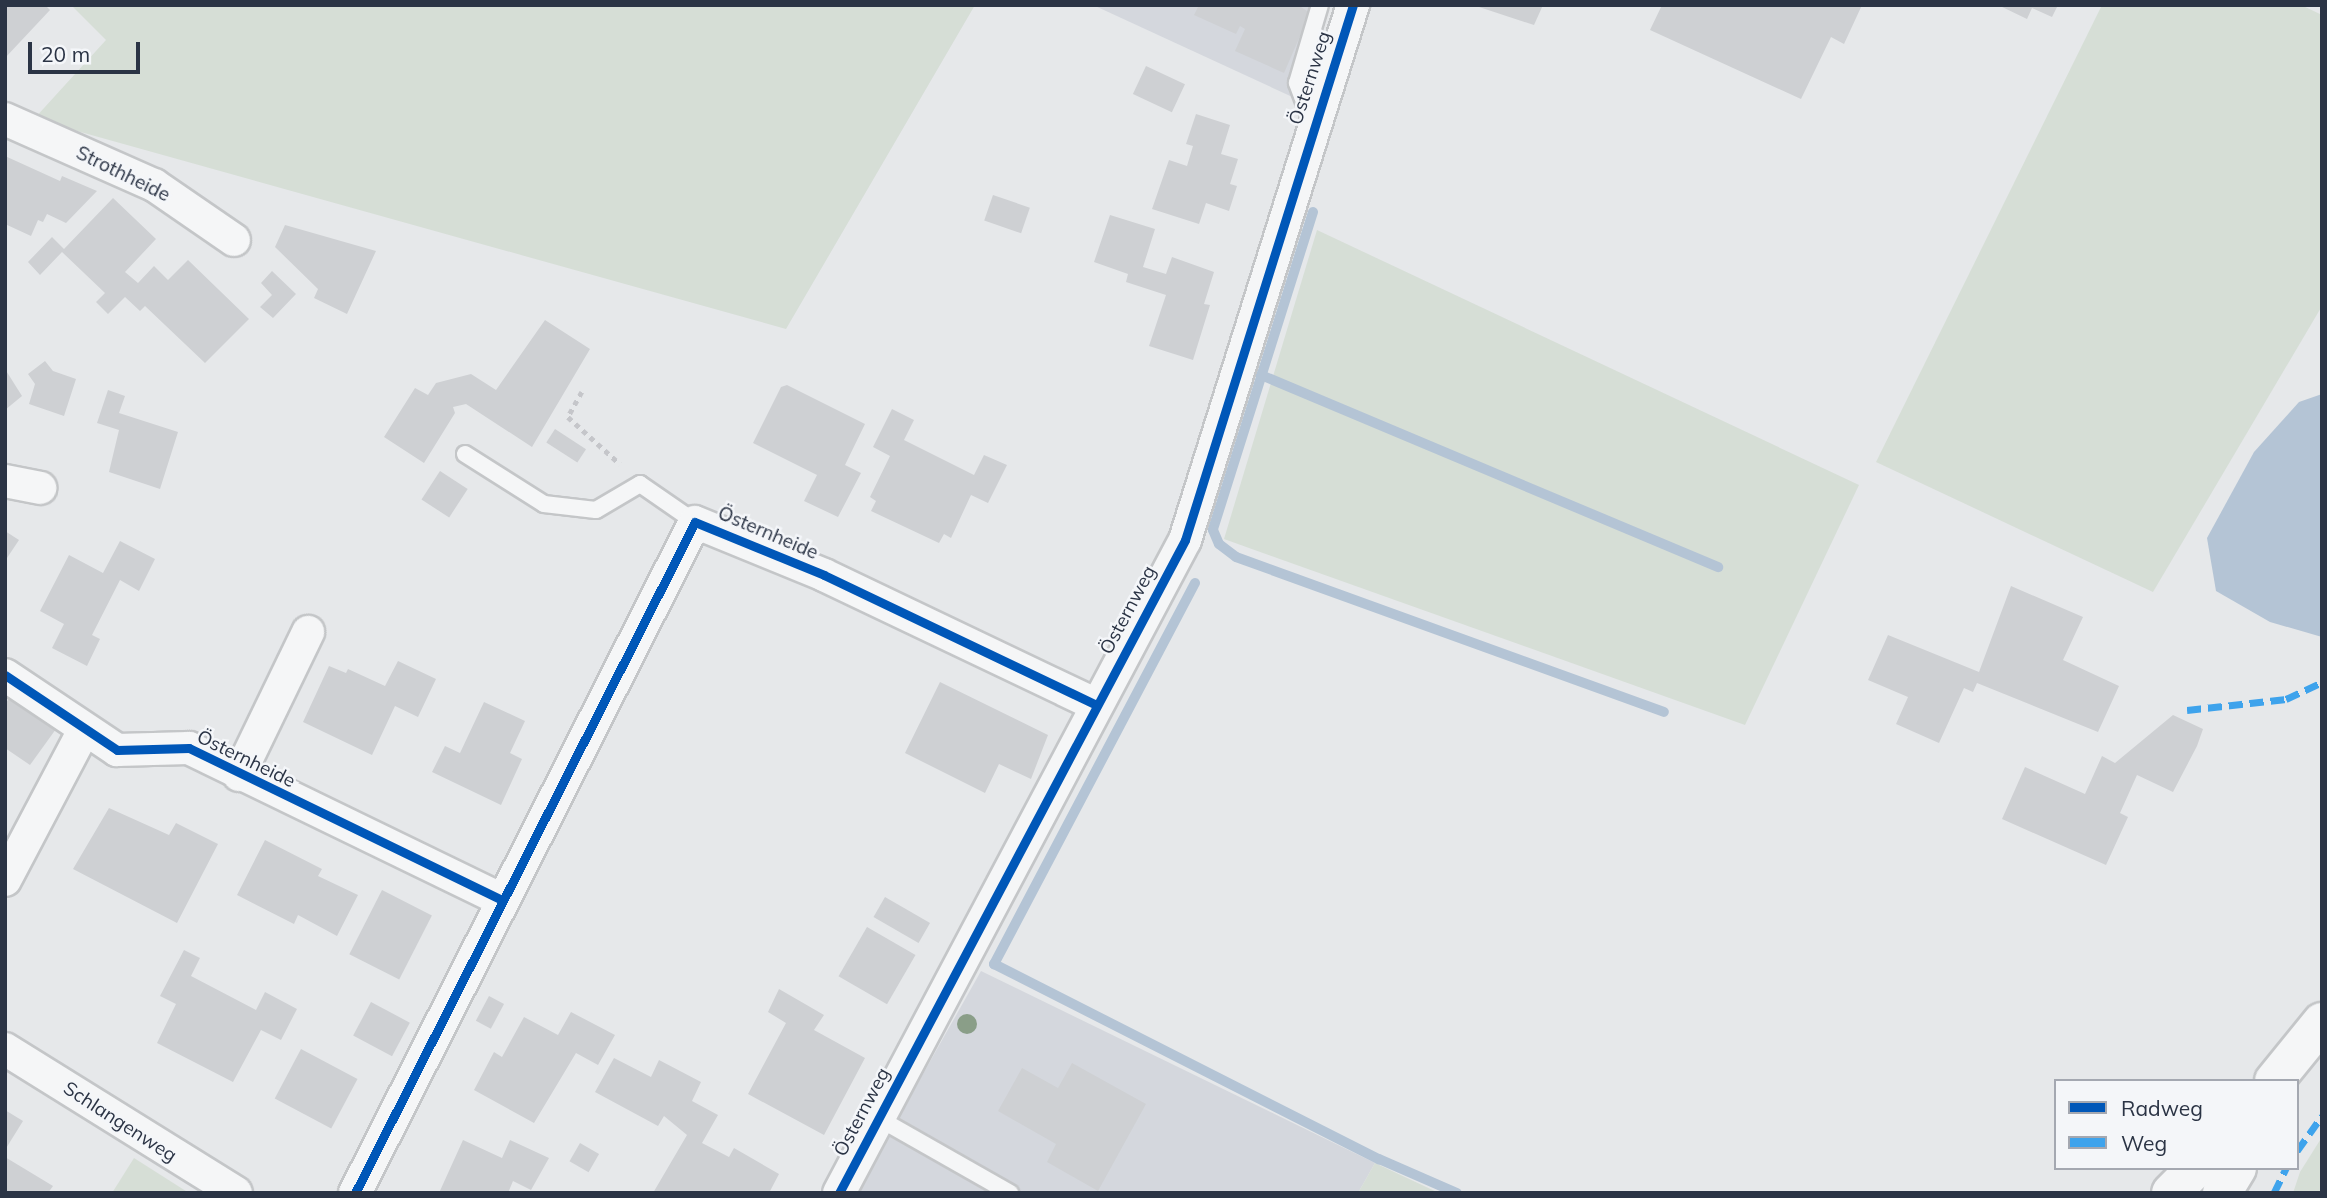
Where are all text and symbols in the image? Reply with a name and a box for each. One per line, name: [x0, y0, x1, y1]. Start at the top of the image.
scale bar: [32, 28, 144, 72]
street label: Östernweg: [1284, 28, 1336, 128]
text: 20 m: [41, 41, 90, 67]
street label: Strothheide: [72, 142, 174, 206]
street label: Östernheide: [714, 502, 822, 564]
street label: Östernweg: [1095, 562, 1161, 658]
street label: Östernheide: [193, 725, 299, 793]
street label: Östernweg: [829, 1064, 895, 1160]
street label: Schlangenweg: [59, 1077, 181, 1167]
legend: [2054, 1079, 2299, 1170]
text: Radweg: [2121, 1095, 2203, 1121]
text: Weg: [2121, 1130, 2167, 1156]

